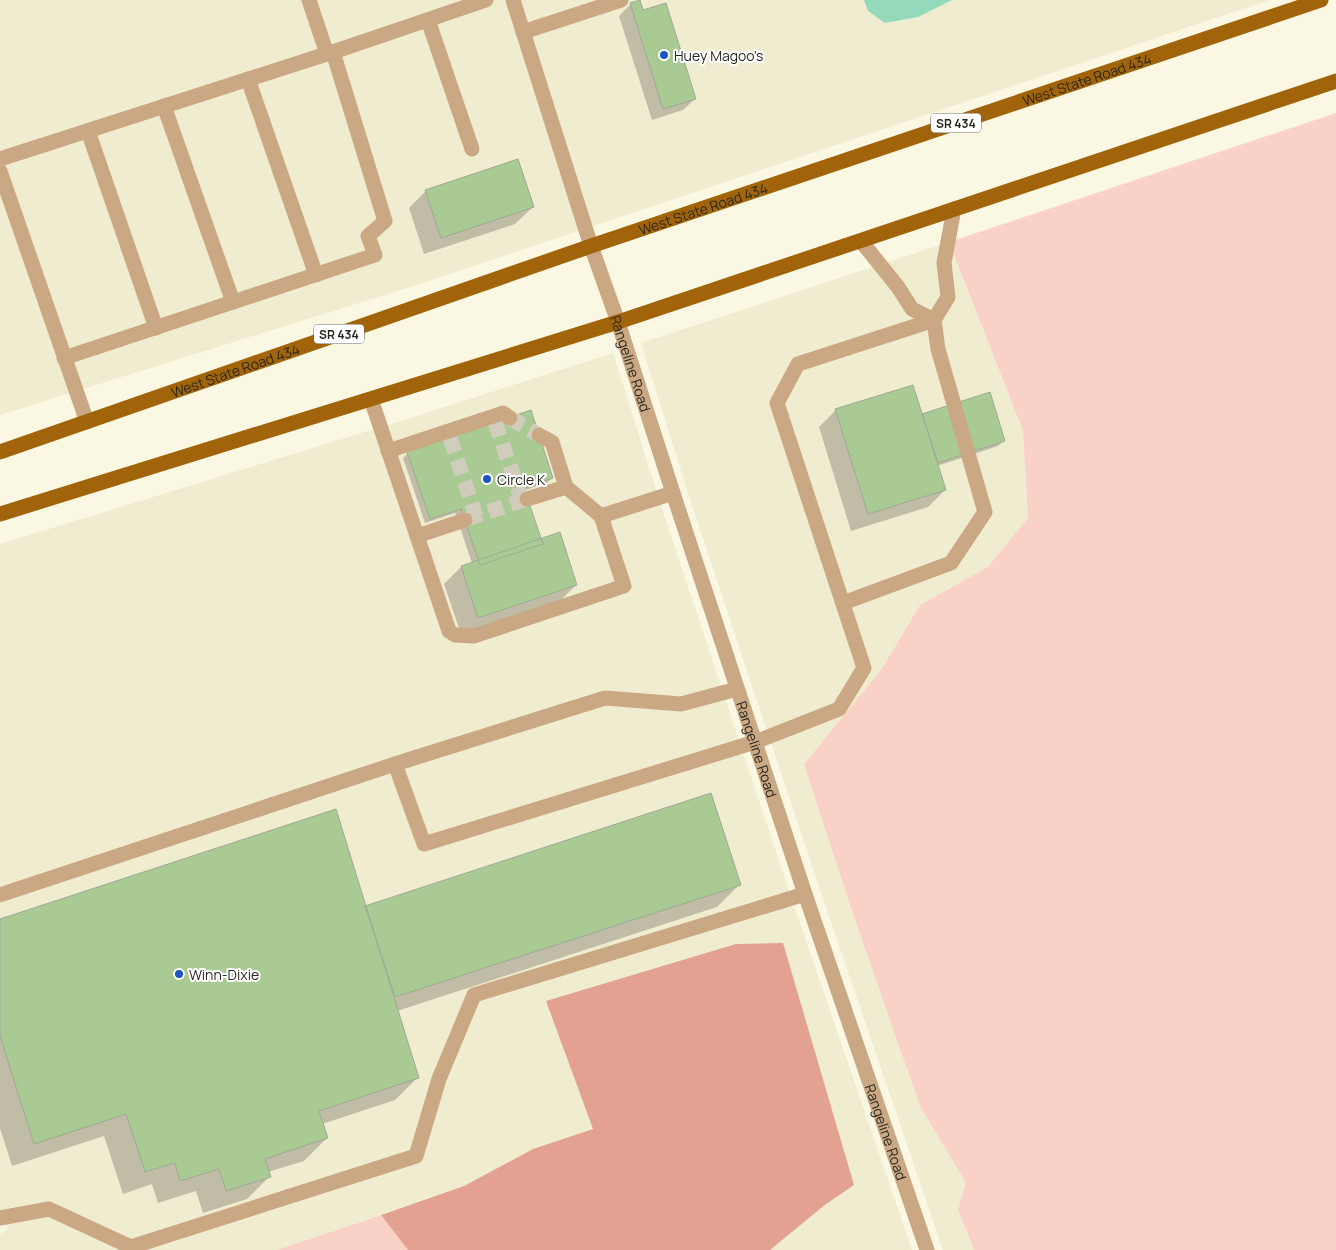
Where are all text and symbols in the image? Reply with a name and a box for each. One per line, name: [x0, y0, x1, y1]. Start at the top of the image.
place label: Huey Magoo's: [674, 46, 763, 65]
street label: West State Road 434: [1020, 48, 1154, 109]
marker: Huey Magoo's: [658, 49, 670, 61]
road number: SR 434: [931, 114, 981, 132]
street label: West State Road 434: [636, 178, 770, 239]
street label: Rangeline Road: [607, 312, 656, 414]
road number: SR 434: [314, 324, 364, 344]
street label: West State Road 434: [168, 339, 302, 401]
place label: Circle K: [497, 470, 546, 489]
marker: Circle K: [481, 473, 493, 485]
street label: Rangeline Road: [733, 698, 782, 800]
place label: Winn-Dixie: [189, 965, 259, 984]
marker: Winn-Dixie: [173, 968, 185, 980]
street label: Rangeline Road: [861, 1081, 912, 1182]

